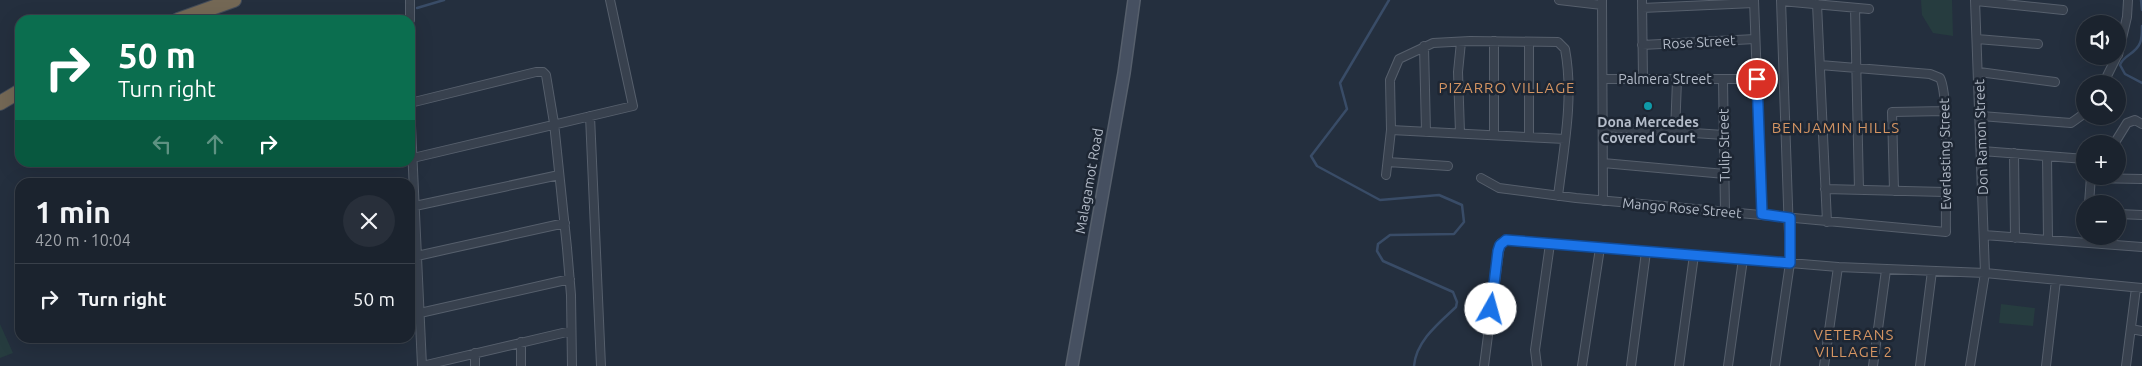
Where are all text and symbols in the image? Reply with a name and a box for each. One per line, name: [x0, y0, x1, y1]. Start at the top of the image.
map controls: [2076, 15, 2126, 245]
button: sound: [2076, 15, 2126, 65]
street label: Rose Street: [1662, 32, 1736, 52]
icon: right: [35, 35, 100, 100]
text: 50 m: [118, 35, 196, 75]
pin: [1736, 58, 1778, 100]
icon: arrive: [1743, 65, 1771, 93]
street label: Palmera Street: [1618, 71, 1712, 87]
button: search: [2076, 75, 2126, 125]
text: Turn right: [118, 76, 216, 101]
street label: Don Ramon Street: [1971, 78, 1991, 195]
district label: PIZARRO VILLAGE: [1438, 79, 1576, 96]
street label: Everlasting Street: [1936, 98, 1954, 210]
marker: Dona Mercedes Covered Court: [1642, 100, 1654, 112]
street label: Tulip Street: [1715, 108, 1733, 182]
place label: Dona Mercedes Covered Court: [1597, 114, 1699, 146]
district label: BENJAMIN HILLS: [1772, 119, 1900, 136]
street label: Malagamot Road: [1072, 127, 1106, 235]
icon: left: [148, 130, 176, 158]
icon: ahead: [201, 130, 229, 158]
icon: right: [254, 130, 282, 158]
button: +: [2076, 135, 2126, 185]
text: 1 min: [35, 195, 111, 229]
button: close: [343, 195, 395, 247]
street label: Mango Rose Street: [1622, 195, 1743, 221]
button: −: [2076, 195, 2126, 245]
text: 420 m · 10:04: [35, 231, 131, 249]
position arrow: [1464, 282, 1516, 334]
icon: right: [35, 285, 63, 313]
text: Turn right: [78, 288, 166, 310]
text: 50 m: [353, 288, 395, 310]
district label: VETERANS VILLAGE 2: [1814, 326, 1894, 360]

